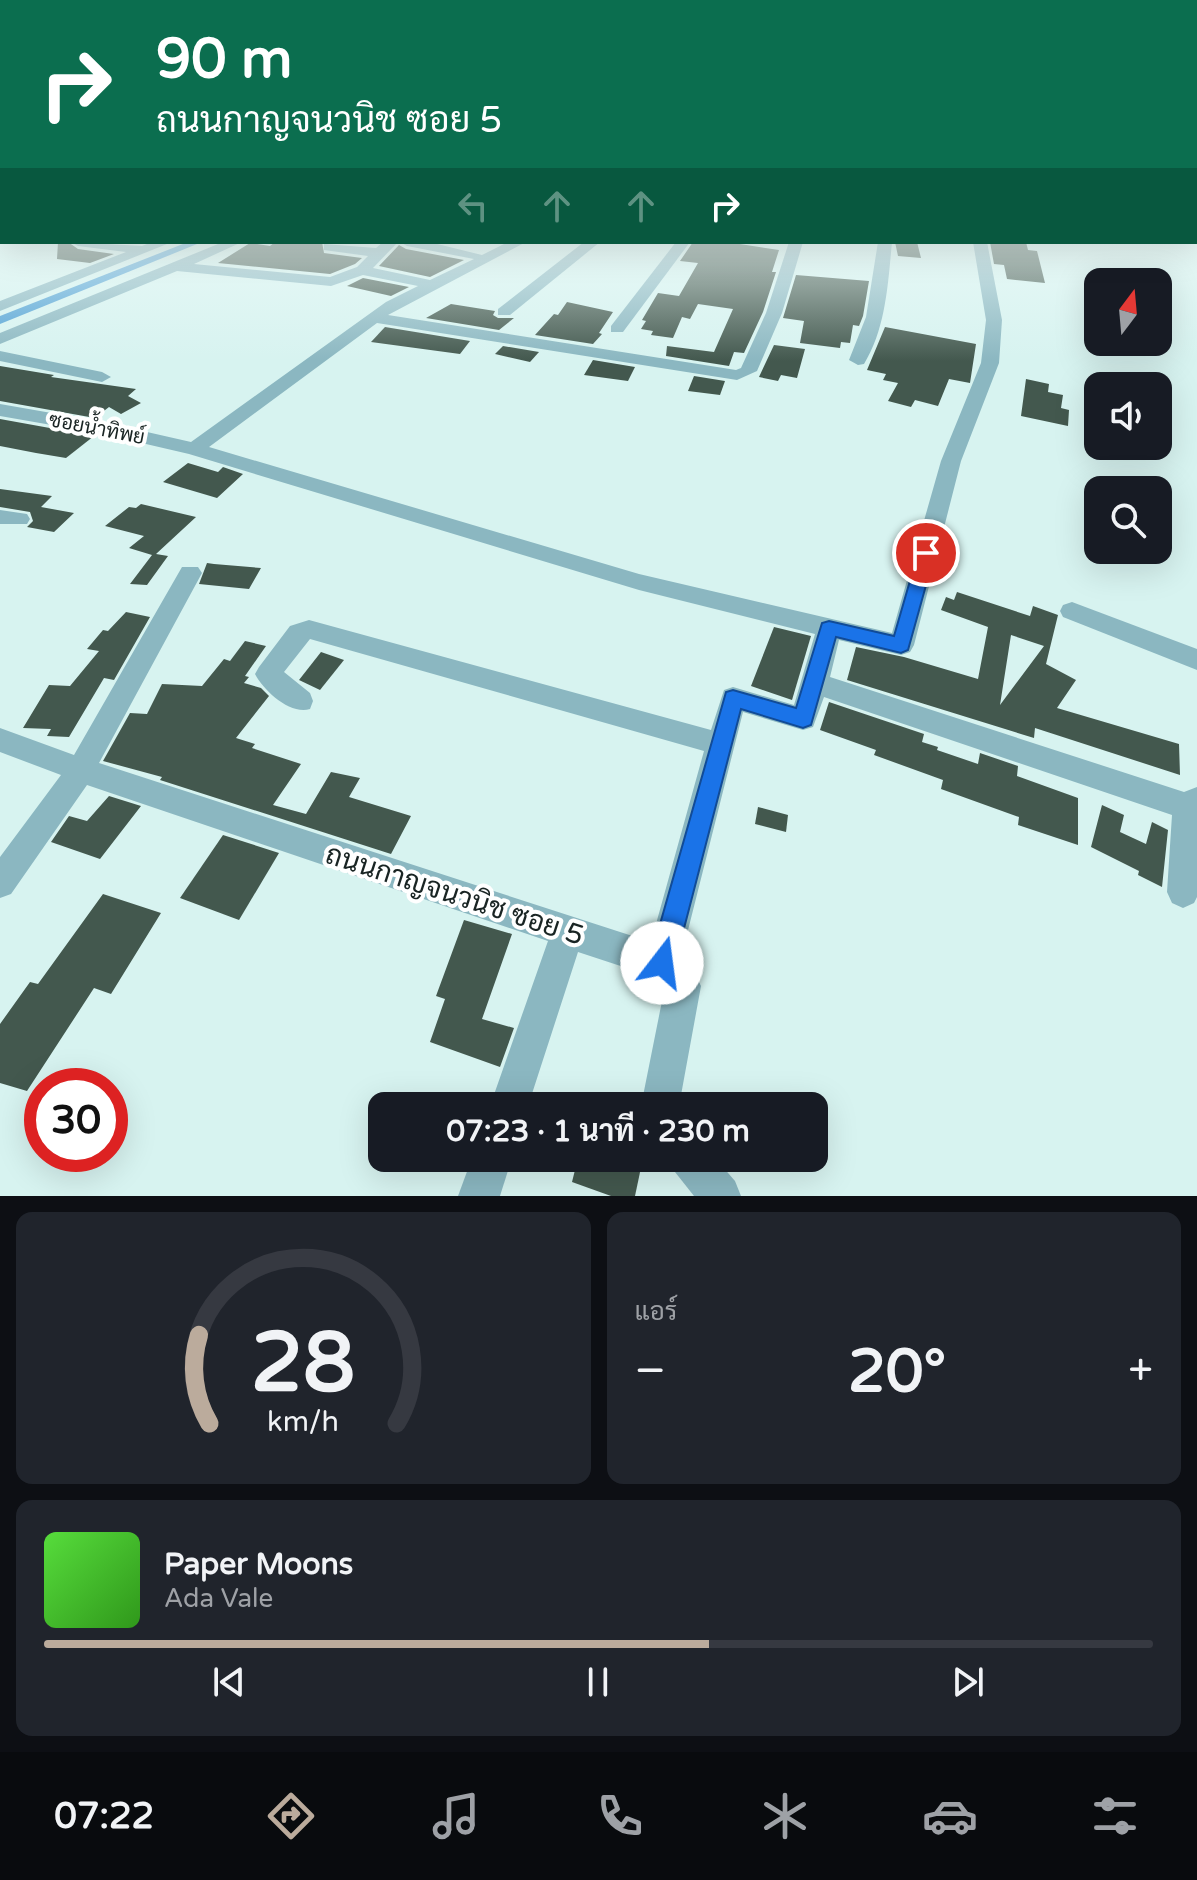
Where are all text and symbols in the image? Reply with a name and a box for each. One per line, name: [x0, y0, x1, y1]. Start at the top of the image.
text: 90 m: [156, 26, 292, 93]
icon: right: [24, 32, 128, 136]
text: ถนนกาญจนวนิช ซอย 5: [156, 99, 502, 142]
icon: left: [451, 184, 495, 228]
icon: ahead: [535, 184, 579, 228]
icon: ahead: [619, 184, 663, 228]
icon: right: [703, 184, 747, 228]
north arrow: [1084, 268, 1172, 356]
map controls: [1084, 268, 1172, 564]
button: sound: [1084, 372, 1172, 460]
street label: ซอยน้ำทิพย์: [47, 401, 148, 450]
button: search: [1084, 476, 1172, 564]
pin: [892, 519, 960, 587]
icon: arrive: [904, 531, 948, 575]
street label: ถนนกาญจนวนิช ซอย 5: [321, 837, 588, 953]
position arrow: [620, 921, 704, 1005]
speed limit sign: 30: [24, 1068, 128, 1172]
text: 07:23 · 1 นาที · 230 m: [446, 1113, 750, 1150]
text: แอร์: [635, 1296, 677, 1327]
text: 28: [251, 1314, 355, 1414]
text: 20°: [848, 1336, 946, 1408]
text: −: [635, 1345, 666, 1398]
text: +: [1128, 1345, 1153, 1398]
text: km/h: [267, 1405, 339, 1439]
text: Paper Moons: [164, 1546, 353, 1583]
text: Ada Vale: [164, 1583, 273, 1614]
icon: previous: [207, 1660, 251, 1704]
icon: pause: [576, 1660, 620, 1704]
icon: next: [946, 1660, 990, 1704]
icon: directions: [263, 1788, 319, 1844]
icon: music: [428, 1788, 484, 1844]
icon: phone: [592, 1788, 648, 1844]
icon: climate: [757, 1788, 813, 1844]
icon: car: [922, 1788, 978, 1844]
icon: filters: [1087, 1788, 1143, 1844]
text: 07:22: [54, 1795, 154, 1838]

